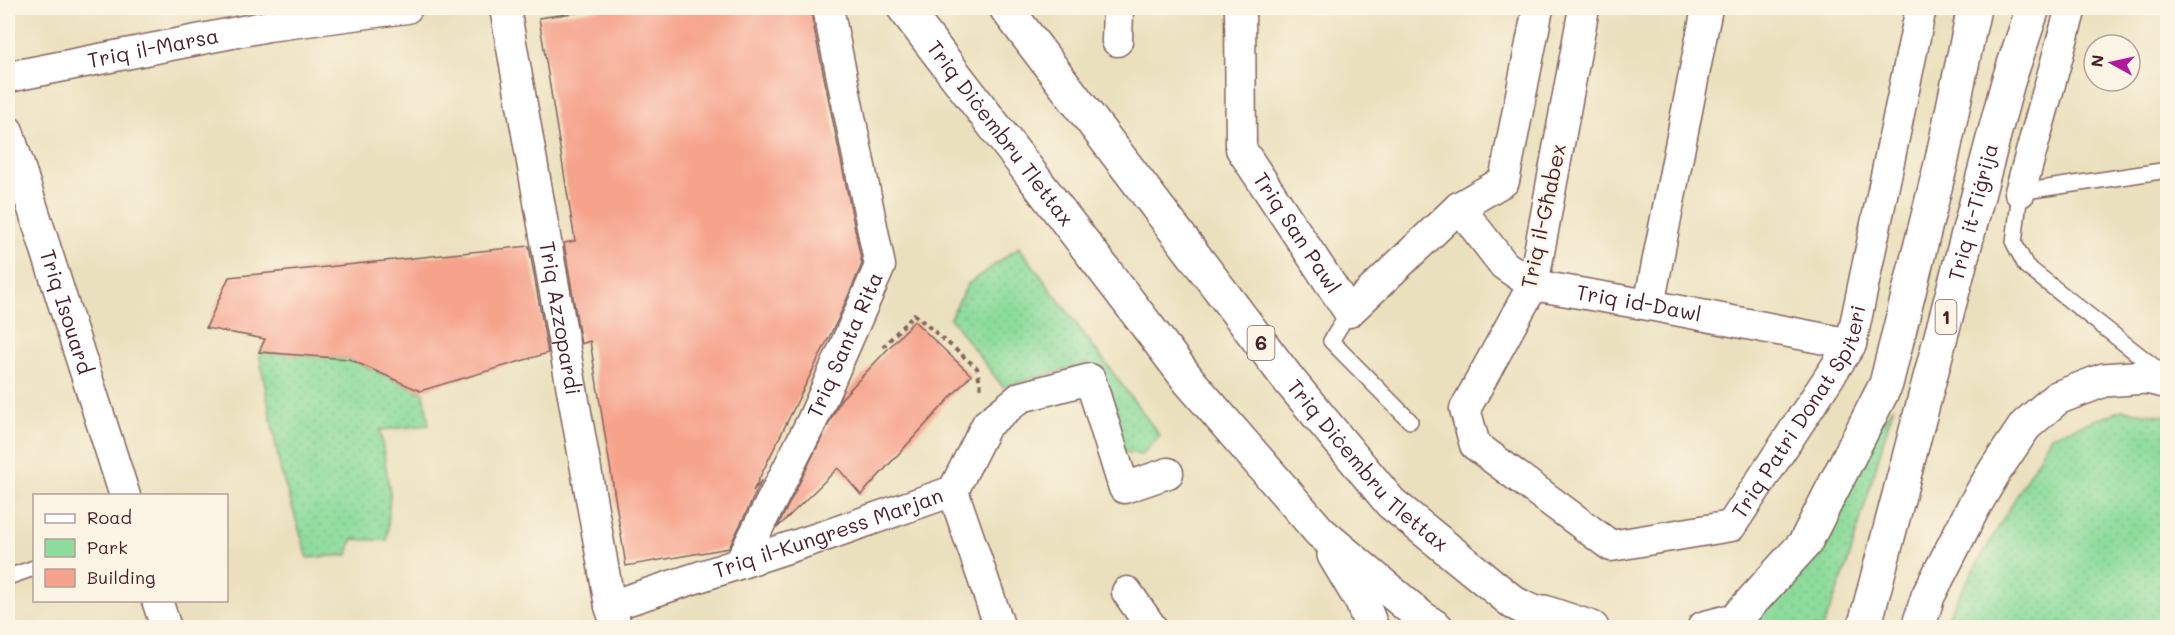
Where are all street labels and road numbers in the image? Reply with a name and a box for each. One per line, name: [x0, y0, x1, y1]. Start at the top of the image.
street label: Triq il-Marsa: [85, 21, 221, 73]
street label: Triq Diċembru Tlettax: [922, 35, 1081, 231]
street label: Triq it-Tiġrija: [1941, 140, 2003, 283]
street label: Triq il-Għabex: [1514, 141, 1571, 290]
street label: Triq San Pawl: [1248, 167, 1348, 298]
street label: Triq Azzopardi: [534, 239, 588, 397]
street label: Triq Isouard: [35, 246, 100, 377]
street label: Triq Santa Rita: [800, 267, 888, 422]
street label: Triq id-Dawl: [1574, 278, 1704, 327]
road number: 1: [1936, 300, 1956, 334]
street label: Triq Patri Donat Spiteri: [1725, 302, 1871, 523]
road number: 6: [1248, 326, 1274, 360]
street label: Triq Diċembru Tlettax: [1282, 373, 1455, 556]
street label: Triq il-Kungress Marjan: [710, 481, 946, 583]

